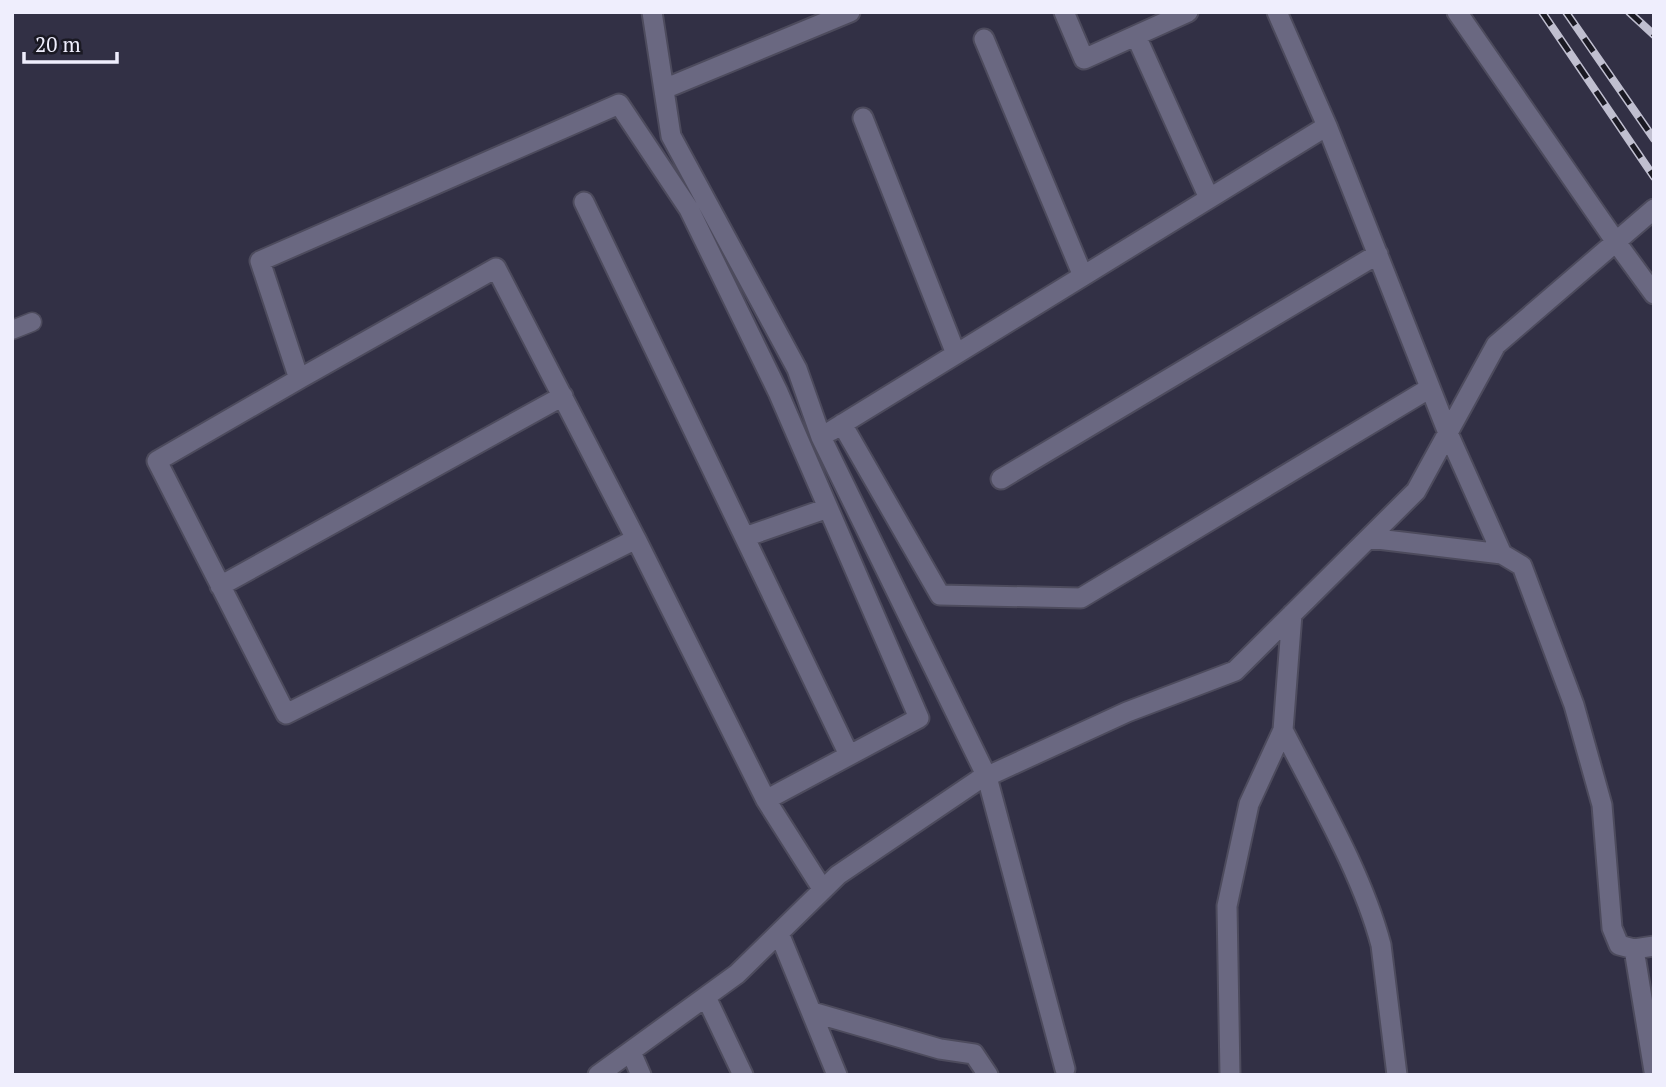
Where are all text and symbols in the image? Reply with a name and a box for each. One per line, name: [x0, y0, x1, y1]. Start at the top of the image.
scale bar: [24, 21, 117, 65]
text: 20 m: [35, 30, 81, 58]

